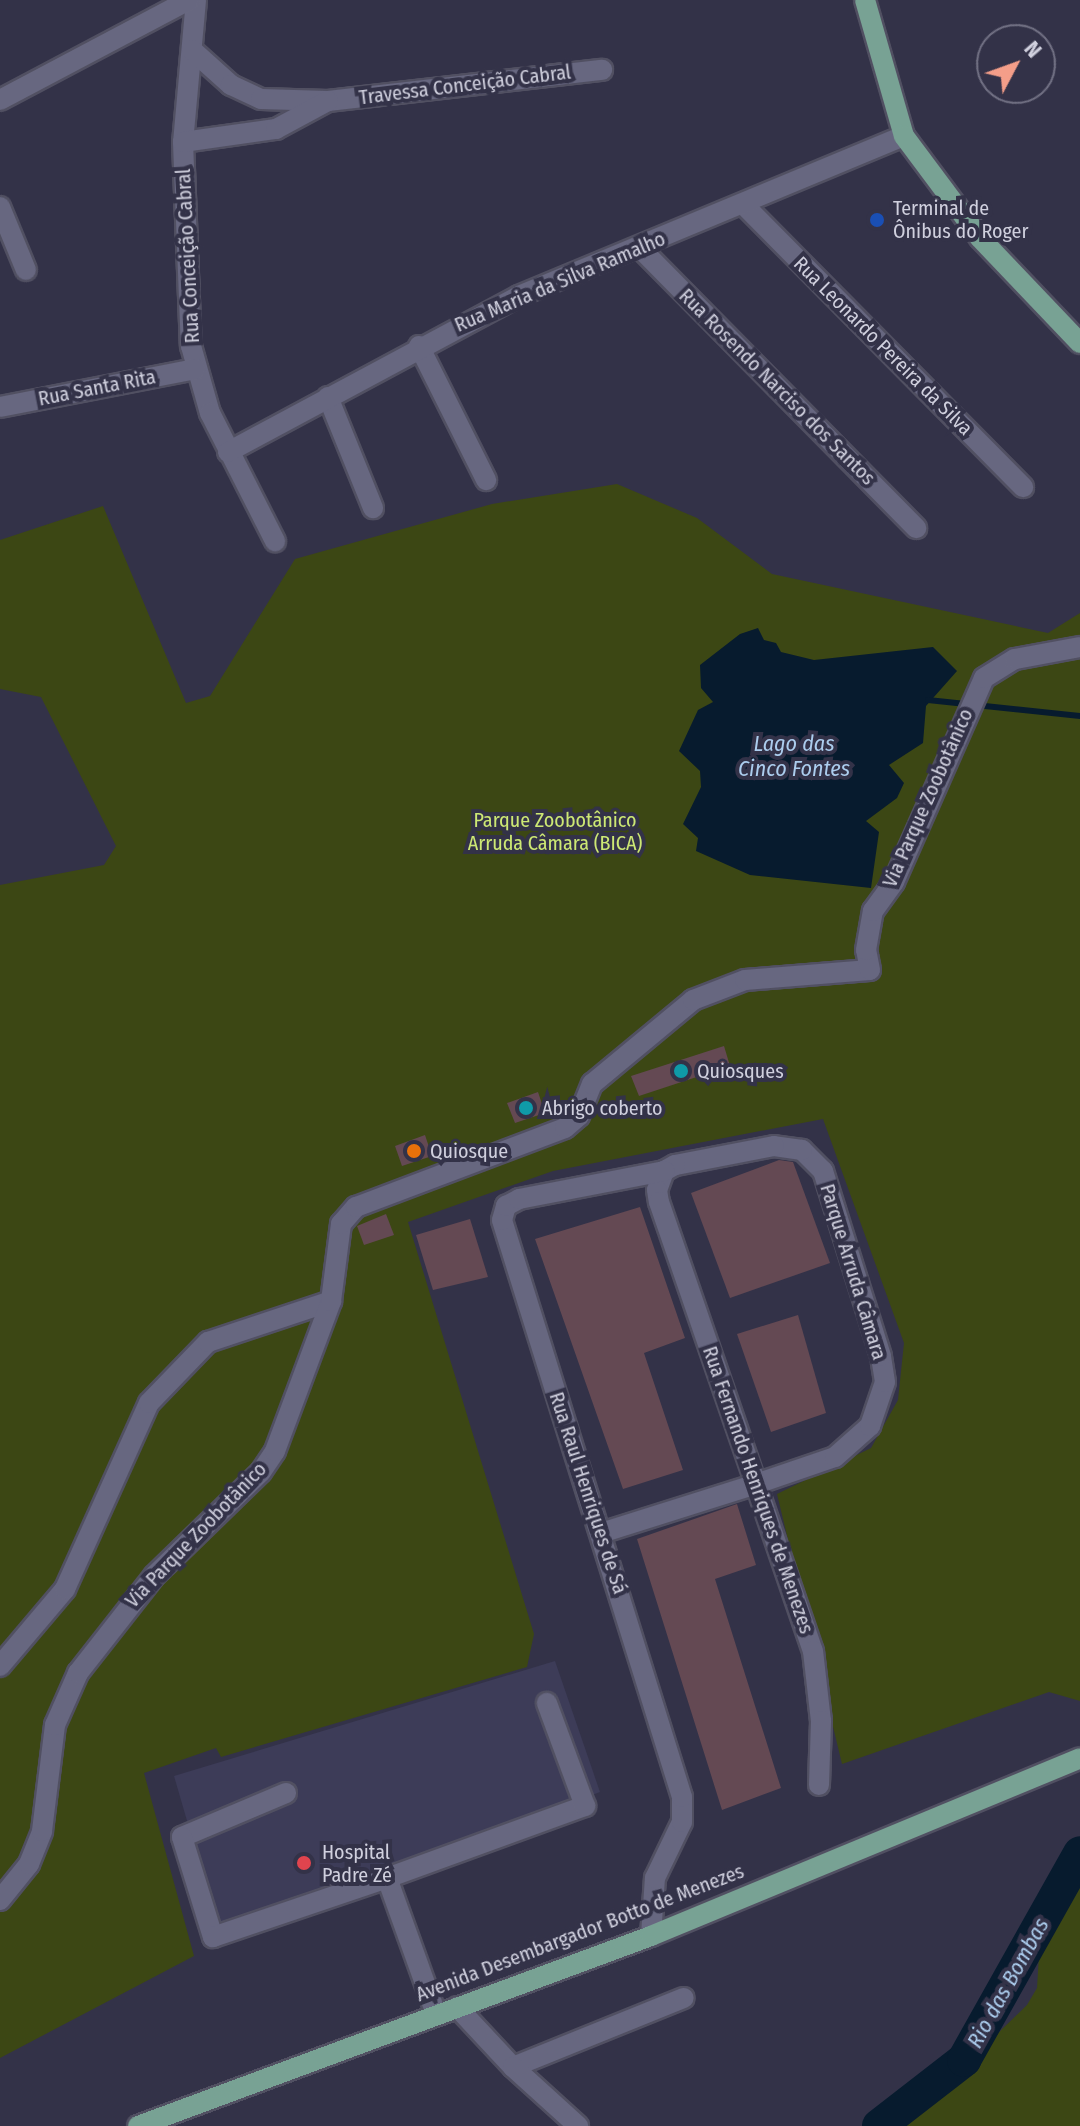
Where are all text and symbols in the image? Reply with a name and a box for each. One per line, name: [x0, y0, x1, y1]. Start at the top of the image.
north arrow: [976, 24, 1056, 104]
text: N: [1018, 35, 1047, 63]
street label: Travessa Conceição Cabral: [358, 60, 572, 110]
street label: Rua Conceição Cabral: [171, 168, 205, 344]
place label: Terminal de Ônibus do Roger: [893, 196, 1028, 243]
marker: Terminal de Ônibus do Roger: [868, 211, 886, 229]
street label: Rua Maria da Silva Ramalho: [451, 227, 669, 337]
street label: Rua Leonardo Pereira da Silva: [789, 252, 977, 440]
street label: Rua Rosendo Narciso dos Santos: [674, 284, 880, 490]
street label: Rua Santa Rita: [36, 365, 158, 411]
street label: Via Parque Zoobotânico: [878, 705, 978, 891]
water label: Lago das Cinco Fontes: [738, 730, 850, 782]
park label: Parque Zoobotânico Arruda Câmara (BICA): [468, 808, 642, 855]
place label: Quiosques: [697, 1059, 784, 1083]
marker: Quiosques: [672, 1062, 690, 1080]
place label: Abrigo coberto: [542, 1096, 662, 1120]
marker: Abrigo coberto: [517, 1099, 535, 1117]
place label: Quiosque: [430, 1139, 508, 1163]
marker: Quiosque: [405, 1142, 423, 1160]
street label: Parque Arruda Câmara: [815, 1181, 891, 1363]
street label: Rua Fernando Henriques de Menezes: [697, 1343, 819, 1637]
street label: Rua Raul Henriques de Sá: [544, 1389, 632, 1597]
street label: Via Parque Zoobotânico: [120, 1457, 272, 1613]
place label: Hospital Padre Zé: [322, 1840, 392, 1887]
marker: Hospital Padre Zé: [293, 1852, 315, 1874]
street label: Avenida Desembargador Botto de Menezes: [413, 1859, 747, 2007]
water label: Rio das Bombas: [961, 1914, 1055, 2052]

